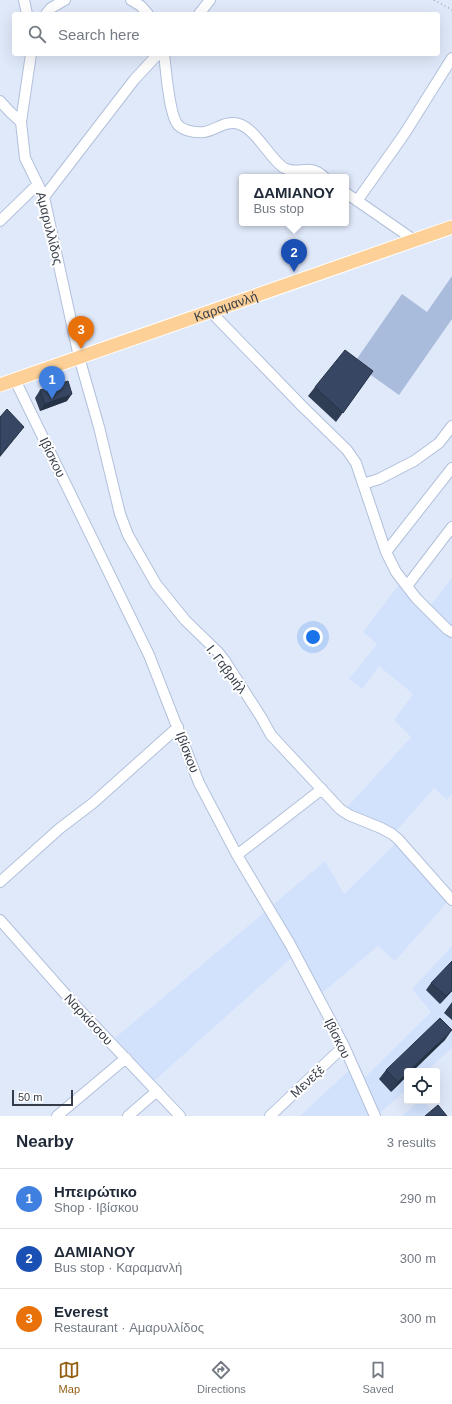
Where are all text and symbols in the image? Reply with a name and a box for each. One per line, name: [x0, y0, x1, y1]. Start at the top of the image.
search box: [12, 12, 440, 56]
icon: search: [26, 23, 48, 45]
text: Search here: [58, 26, 140, 43]
popup: [239, 174, 349, 226]
text: ΔΑΜΙΑΝΟΥ: [253, 184, 335, 201]
street label: Αμαρυλλίδος: [33, 190, 66, 266]
text: Bus stop: [253, 201, 304, 216]
pin: 2: [281, 239, 307, 272]
street label: Καραμανλή: [192, 289, 260, 325]
pin: 3: [68, 316, 94, 349]
pin: 1: [39, 366, 65, 399]
street label: Ιβίσκου: [36, 435, 69, 480]
your location: [303, 627, 323, 647]
street label: Ι. Γαβριήλ: [203, 642, 250, 697]
street label: Ιβίσκου: [173, 730, 202, 775]
street label: Ναρκίσσου: [61, 991, 116, 1048]
street label: Ιβίσκου: [321, 1016, 354, 1061]
street label: Μενεξέ: [287, 1062, 327, 1101]
map controls: [404, 1068, 440, 1104]
button: locate: [404, 1068, 440, 1104]
scale bar: [12, 1088, 73, 1107]
text: 50 m: [18, 1091, 42, 1103]
text: Nearby: [16, 1132, 74, 1151]
text: 3 results: [387, 1135, 436, 1150]
text: Ηπειρώτικο: [54, 1183, 137, 1200]
text: 1: [25, 1191, 33, 1206]
text: 290 m: [400, 1191, 436, 1206]
text: Shop · Ιβίσκου: [54, 1200, 139, 1215]
text: ΔΑΜΙΑΝΟΥ: [54, 1243, 135, 1260]
text: 2: [25, 1251, 33, 1266]
text: 300 m: [400, 1251, 436, 1266]
text: Bus stop · Καραμανλή: [54, 1260, 182, 1275]
text: Everest: [54, 1303, 108, 1320]
text: 3: [25, 1311, 33, 1326]
text: 300 m: [400, 1311, 436, 1326]
text: Restaurant · Αμαρυλλίδος: [54, 1320, 204, 1335]
tab: Map: [58, 1359, 80, 1395]
tab: Directions: [197, 1359, 246, 1395]
tab: Saved: [362, 1359, 394, 1395]

